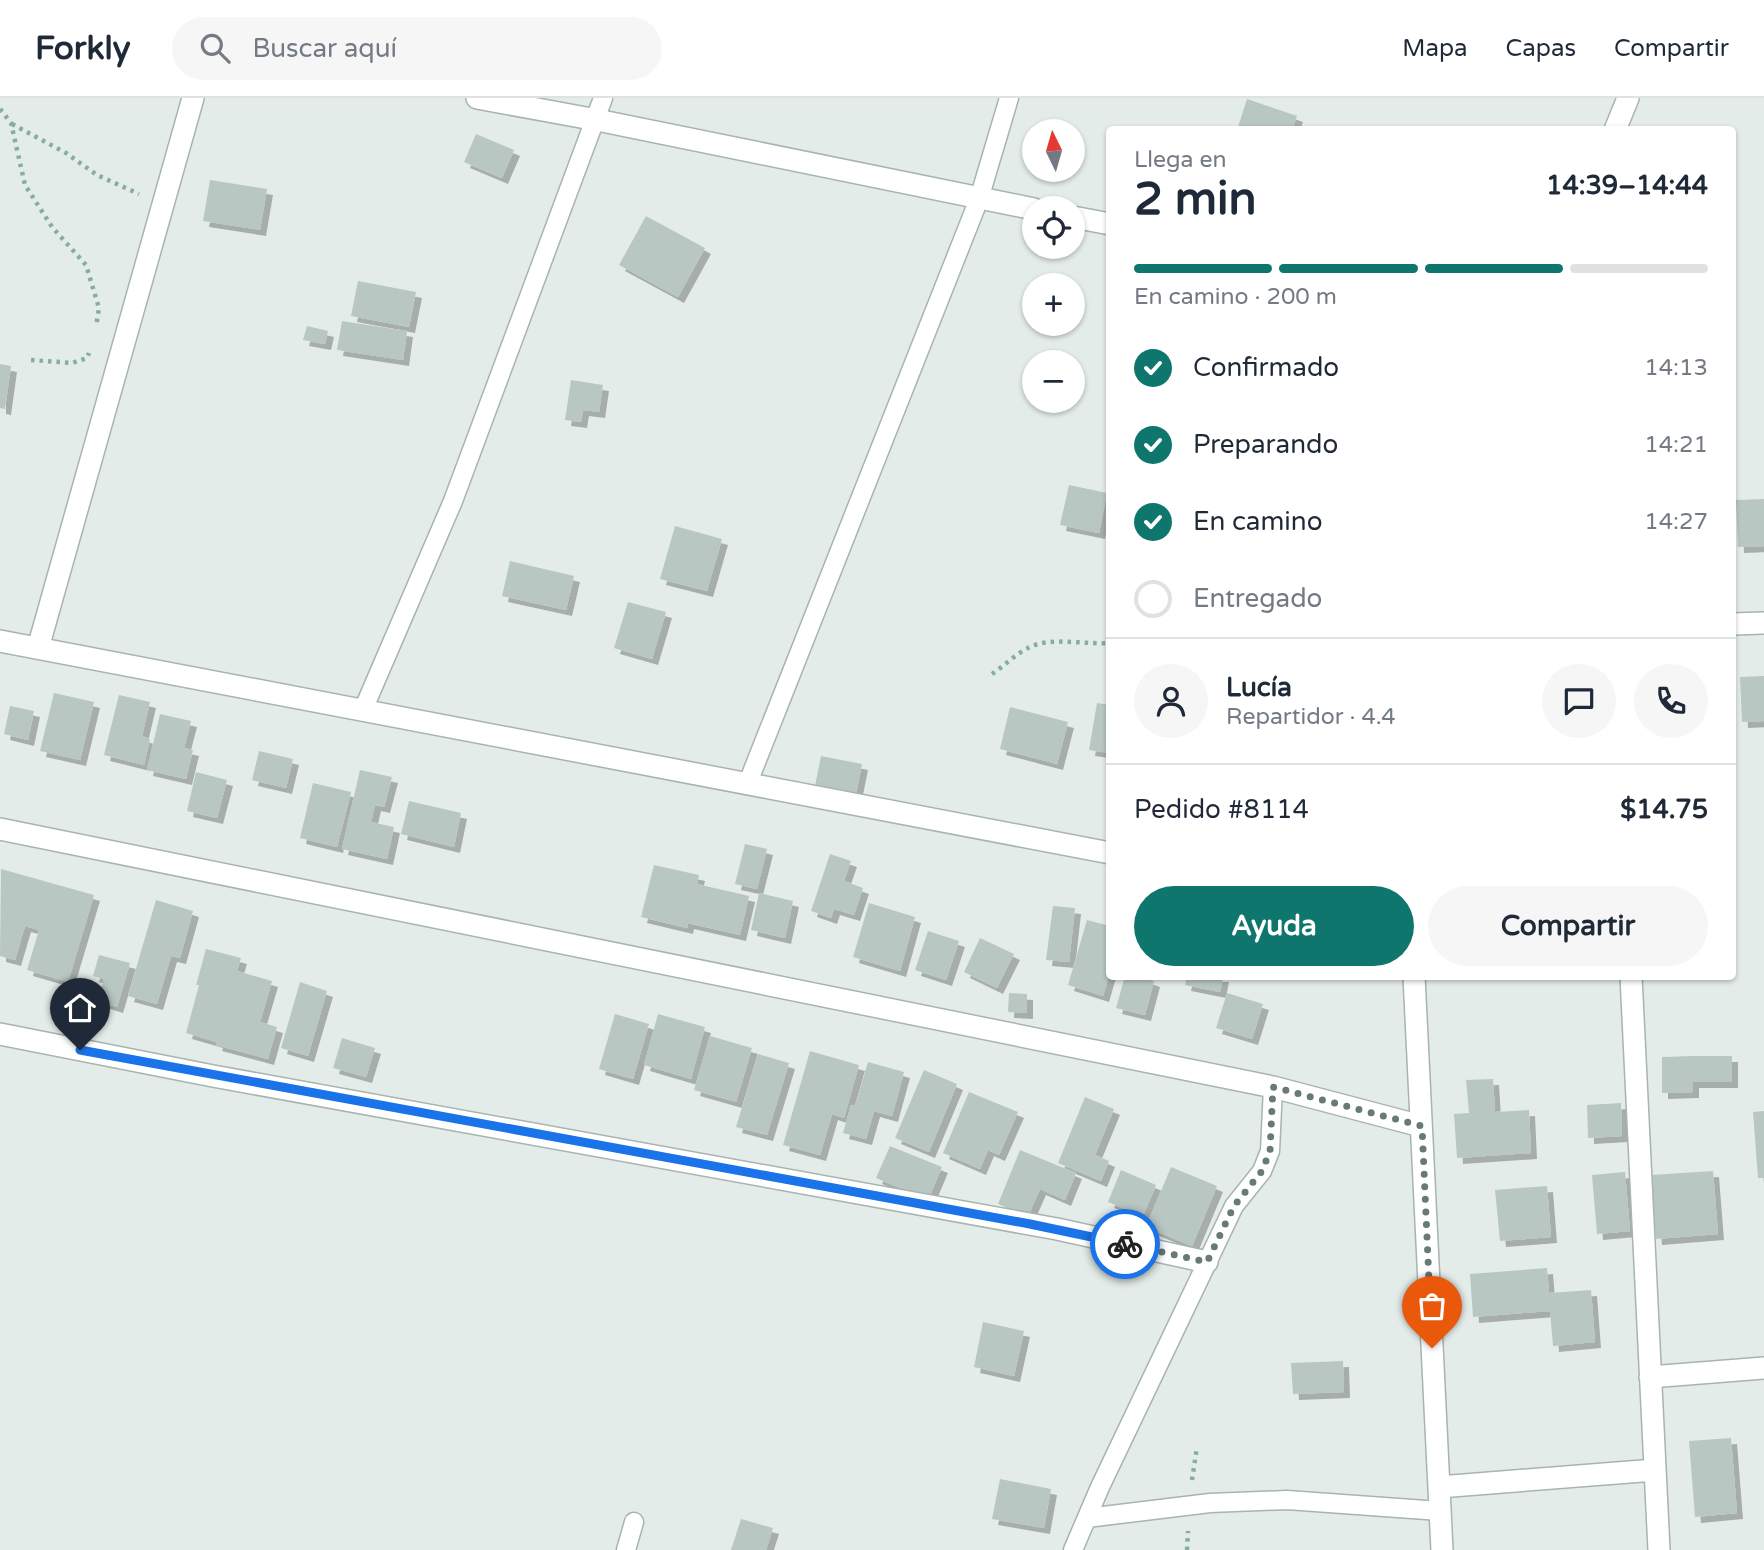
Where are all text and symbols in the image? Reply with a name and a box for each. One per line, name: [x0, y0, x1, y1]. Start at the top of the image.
search box: [172, 17, 662, 80]
text: Forkly: [35, 29, 130, 68]
icon: search: [196, 29, 234, 67]
text: Buscar aquí: [252, 33, 397, 64]
text: Mapa: [1402, 34, 1468, 63]
text: Capas: [1506, 34, 1576, 63]
text: Compartir: [1614, 34, 1729, 63]
north arrow: [1022, 119, 1085, 182]
map controls: [1022, 119, 1085, 413]
text: Llega en: [1134, 146, 1226, 174]
text: 14:39–14:44: [1546, 170, 1708, 201]
text: 2 min: [1134, 172, 1257, 227]
button: locate: [1022, 196, 1085, 259]
button: +: [1022, 273, 1085, 336]
text: En camino · 200 m: [1134, 283, 1337, 311]
icon: check: [1134, 349, 1172, 387]
button: −: [1022, 350, 1085, 413]
text: Confirmado: [1193, 352, 1339, 383]
text: 14:13: [1644, 354, 1708, 382]
icon: check: [1134, 426, 1172, 464]
text: Preparando: [1193, 429, 1338, 460]
text: 14:21: [1644, 431, 1708, 459]
icon: check: [1134, 503, 1172, 541]
text: En camino: [1193, 506, 1322, 537]
text: 14:27: [1644, 508, 1708, 536]
text: Entregado: [1193, 583, 1322, 614]
button: person: [1134, 664, 1208, 738]
button: chat: [1542, 664, 1616, 738]
button: phone: [1634, 664, 1708, 738]
text: Lucía: [1226, 672, 1292, 703]
text: Repartidor · 4.4: [1226, 703, 1396, 731]
text: Pedido #8114: [1134, 794, 1309, 825]
text: $14.75: [1620, 794, 1708, 825]
button: Ayuda: [1134, 886, 1414, 966]
button: Compartir: [1428, 886, 1708, 966]
pin: [50, 978, 110, 1050]
icon: home: [61, 989, 99, 1027]
courier: [1090, 1209, 1160, 1279]
icon: bike: [1106, 1225, 1144, 1263]
pin: [1402, 1276, 1462, 1348]
icon: bag: [1413, 1287, 1451, 1325]

